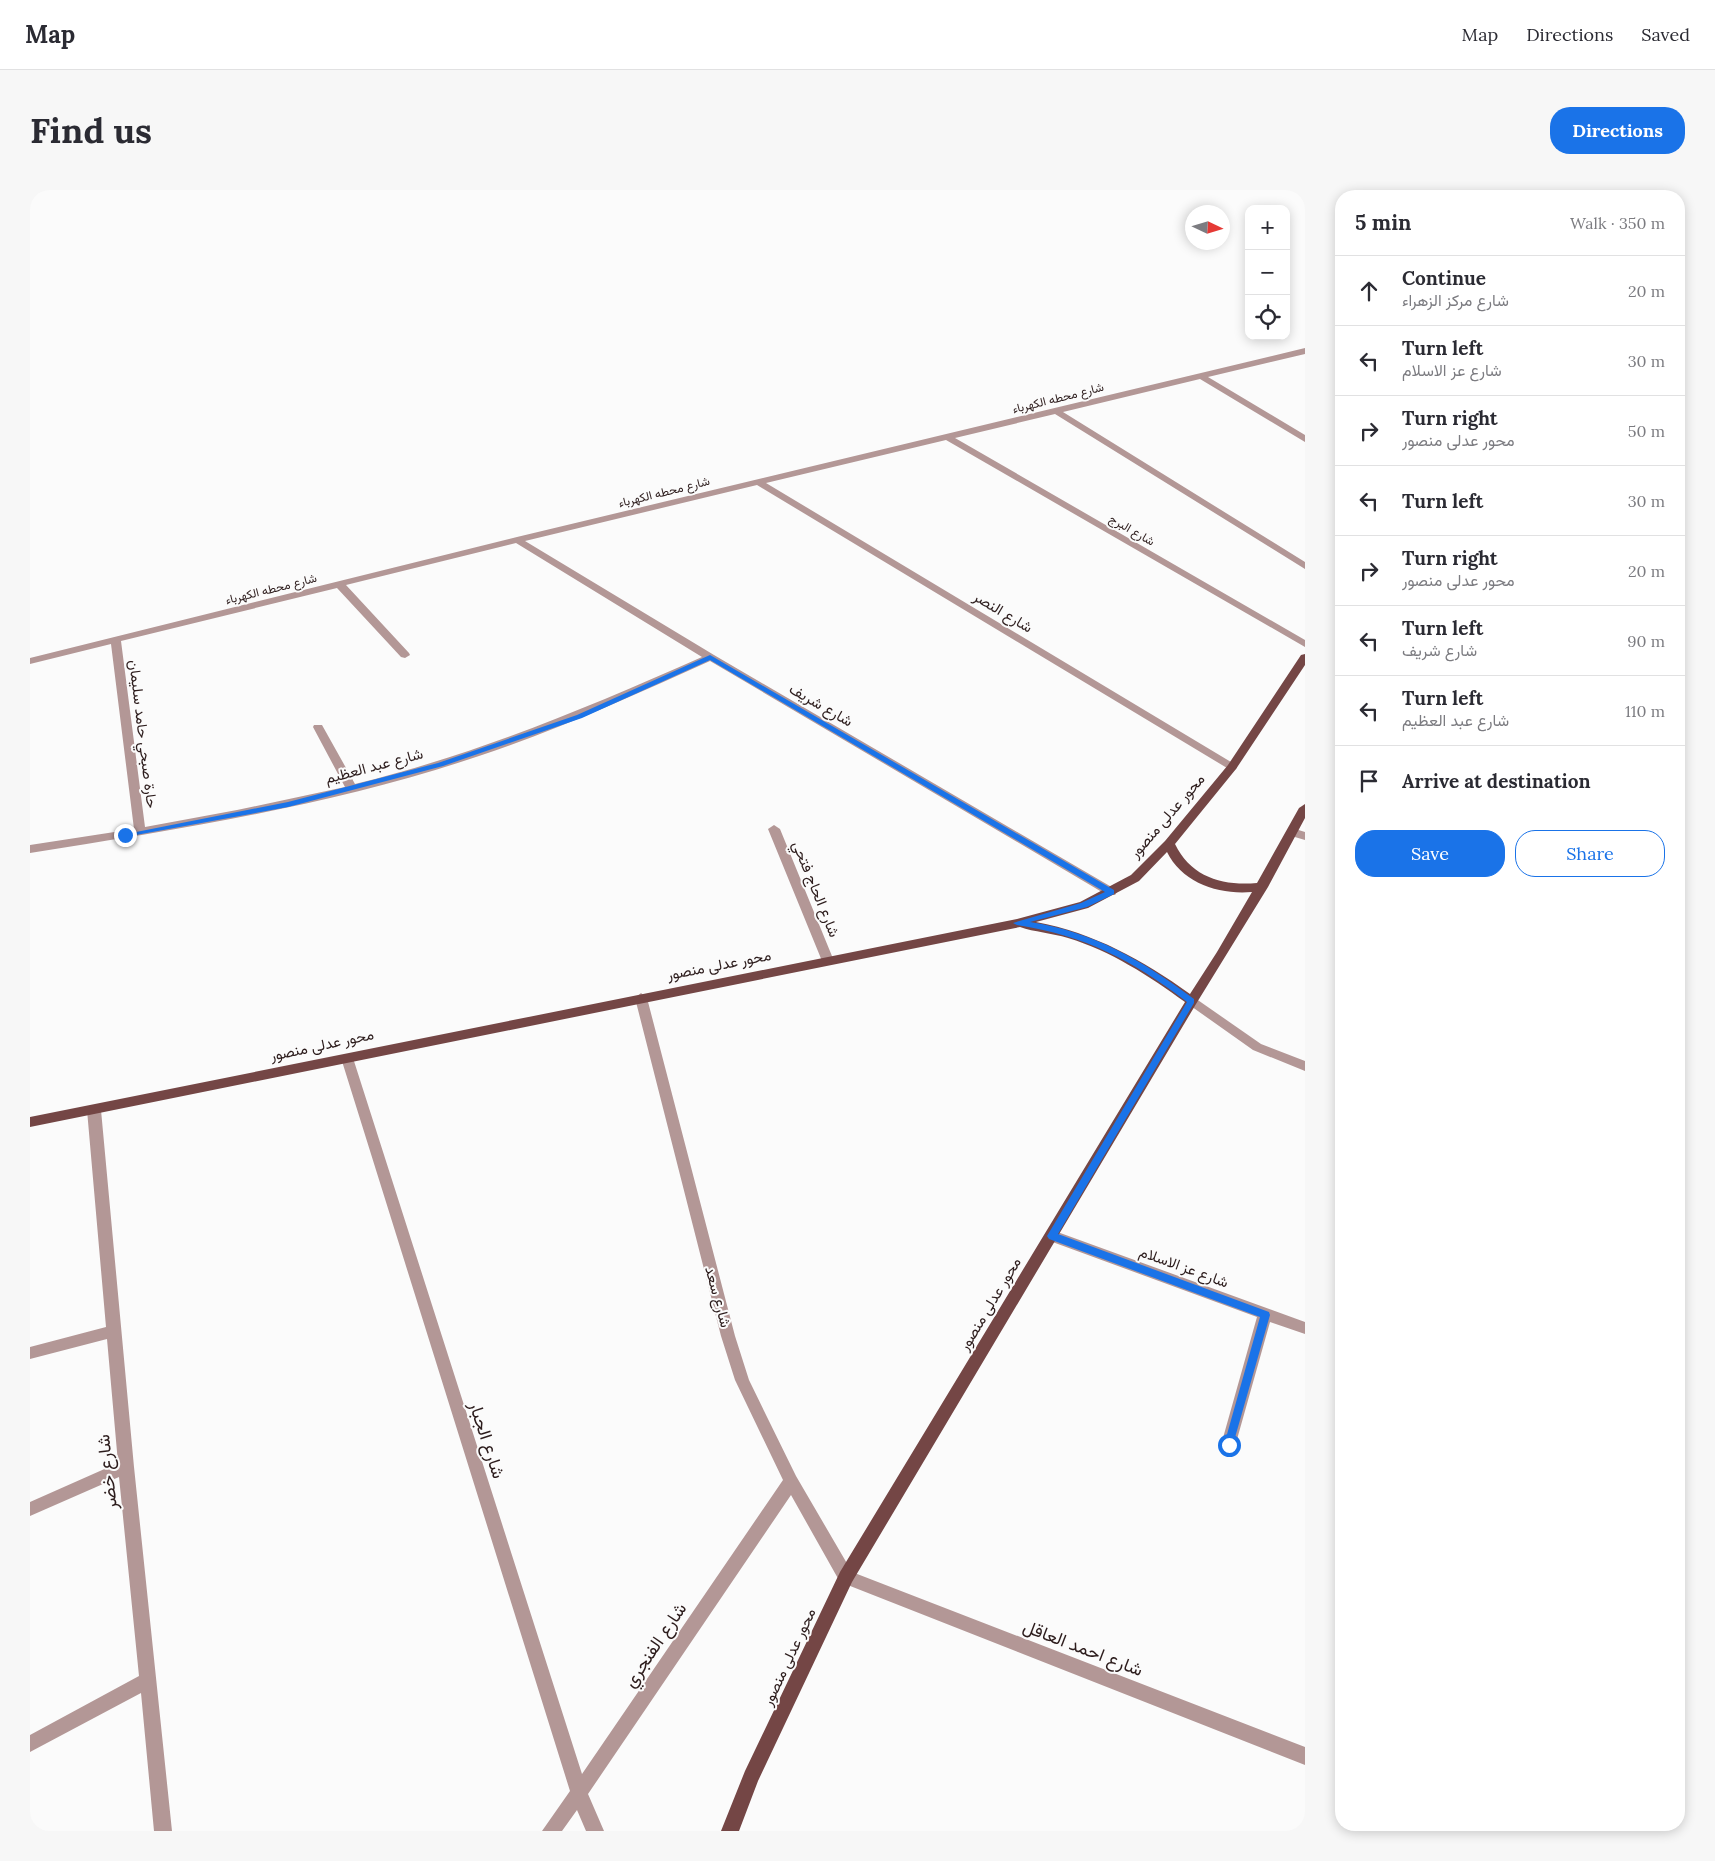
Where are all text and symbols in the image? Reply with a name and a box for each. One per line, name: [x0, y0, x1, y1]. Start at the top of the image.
text: Map: [25, 19, 75, 50]
text: Map: [1462, 23, 1498, 46]
text: Directions: [1526, 23, 1613, 46]
text: Saved: [1641, 23, 1690, 46]
button: Directions: [1550, 107, 1685, 154]
text: Find us: [30, 108, 152, 153]
north arrow: [1185, 205, 1230, 250]
map controls: [1245, 205, 1290, 340]
button: +: [1245, 205, 1290, 250]
text: 5 min: [1355, 209, 1411, 236]
text: Walk · 350 m: [1570, 213, 1665, 233]
button: −: [1245, 250, 1290, 295]
text: Continue: [1402, 266, 1486, 290]
icon: ahead: [1355, 277, 1383, 305]
text: 20 m: [1628, 281, 1665, 301]
text: شارع مركز الزهراء: [1402, 290, 1509, 310]
button: locate: [1245, 295, 1290, 340]
text: Turn left: [1402, 336, 1483, 360]
icon: left: [1355, 347, 1383, 375]
text: 30 m: [1628, 351, 1665, 371]
text: شارع عز الاسلام: [1402, 360, 1502, 380]
street label: شارع محطه الكهرباء: [1011, 379, 1106, 418]
text: Turn right: [1402, 406, 1498, 430]
icon: right: [1355, 417, 1383, 445]
text: 50 m: [1628, 421, 1665, 441]
text: محور عدلى منصور: [1402, 430, 1515, 450]
street label: شارع محطه الكهرباء: [617, 473, 712, 512]
icon: left: [1355, 487, 1383, 515]
text: Turn left: [1402, 489, 1483, 513]
text: 30 m: [1628, 491, 1665, 511]
street label: شارع البرج: [1106, 510, 1158, 550]
text: Turn right: [1402, 546, 1498, 570]
icon: right: [1355, 557, 1383, 585]
text: 20 m: [1628, 561, 1665, 581]
street label: شارع محطه الكهرباء: [224, 570, 319, 609]
text: محور عدلى منصور: [1402, 570, 1515, 590]
street label: شارع النصر: [968, 586, 1036, 638]
text: Turn left: [1402, 616, 1483, 640]
icon: left: [1355, 627, 1383, 655]
text: 90 m: [1627, 631, 1665, 651]
text: شارع شريف: [1402, 640, 1477, 660]
street label: حارة صبحي حامد سليمان: [121, 659, 162, 810]
street label: شارع شريف: [785, 679, 857, 732]
text: Turn left: [1402, 686, 1483, 710]
icon: left: [1355, 697, 1383, 725]
text: 110 m: [1625, 701, 1665, 721]
text: شارع عبد العظيم: [1402, 710, 1509, 730]
street label: شارع عبد العظيم: [323, 743, 426, 790]
icon: arrive: [1355, 767, 1383, 795]
text: Arrive at destination: [1402, 769, 1591, 793]
street label: محور عدلى منصور: [1124, 770, 1209, 863]
route end: [114, 824, 137, 847]
button: Save: [1355, 830, 1505, 877]
button: Share: [1515, 830, 1665, 877]
street label: شارع الحاج فتحي: [785, 838, 844, 941]
street label: محور عدلى منصور: [664, 945, 773, 985]
street label: محور عدلى منصور: [267, 1024, 376, 1066]
street label: شارع عز الاسلام: [1136, 1242, 1231, 1293]
street label: محور عدلى منصور: [954, 1254, 1026, 1355]
street label: شارع سعد: [699, 1264, 736, 1330]
street label: شارع الجبار: [463, 1397, 511, 1482]
street label: شارع خضر: [91, 1433, 123, 1512]
route start: [1218, 1434, 1241, 1457]
street label: شارع الفنجري: [618, 1598, 695, 1694]
street label: محور عدلى منصور: [757, 1605, 820, 1710]
street label: شارع احمد العاقل: [1020, 1614, 1146, 1682]

